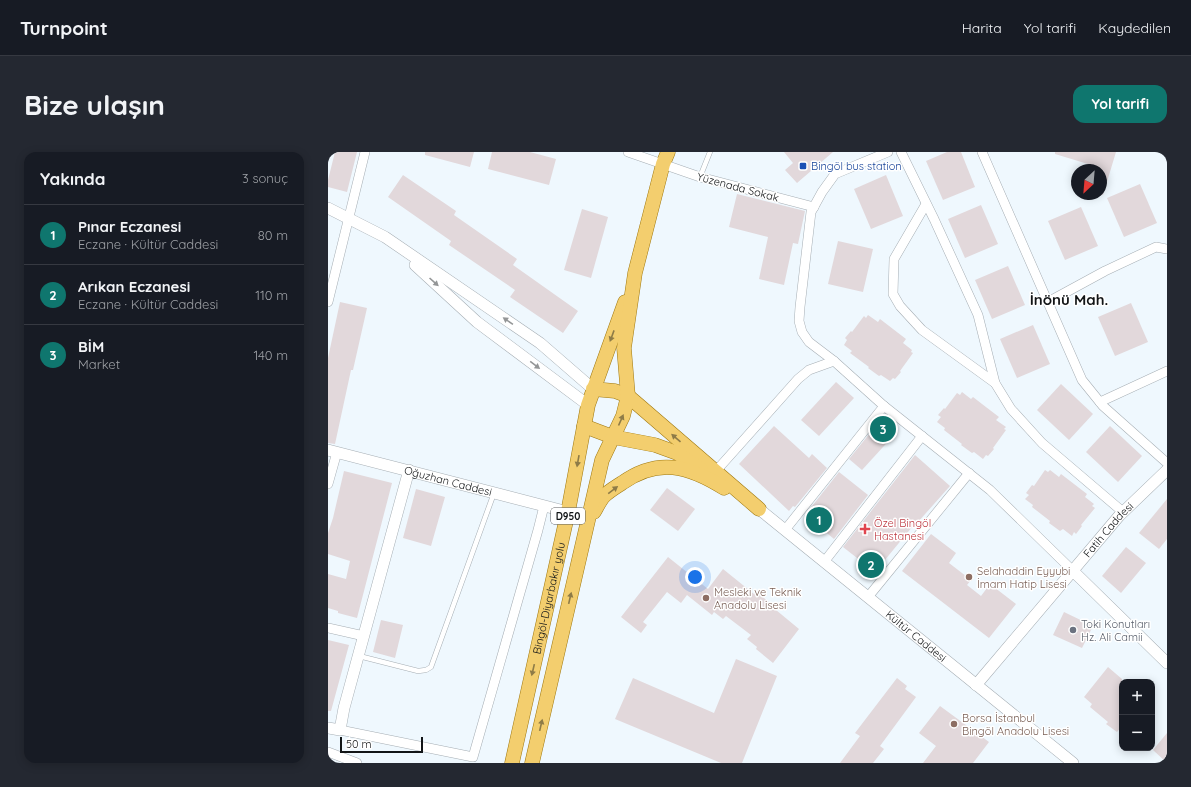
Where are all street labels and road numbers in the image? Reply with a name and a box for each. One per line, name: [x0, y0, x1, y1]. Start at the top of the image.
street label: Yüzenada Sokak: [696, 169, 781, 205]
street label: Oğuzhan Caddesi: [403, 463, 493, 499]
street label: Fatih Caddesi: [1080, 499, 1136, 560]
road number: D950: [551, 508, 585, 524]
street label: Bingöl-Diyarbakır yolu: [530, 541, 568, 655]
street label: Kültür Caddesi: [883, 607, 949, 665]

